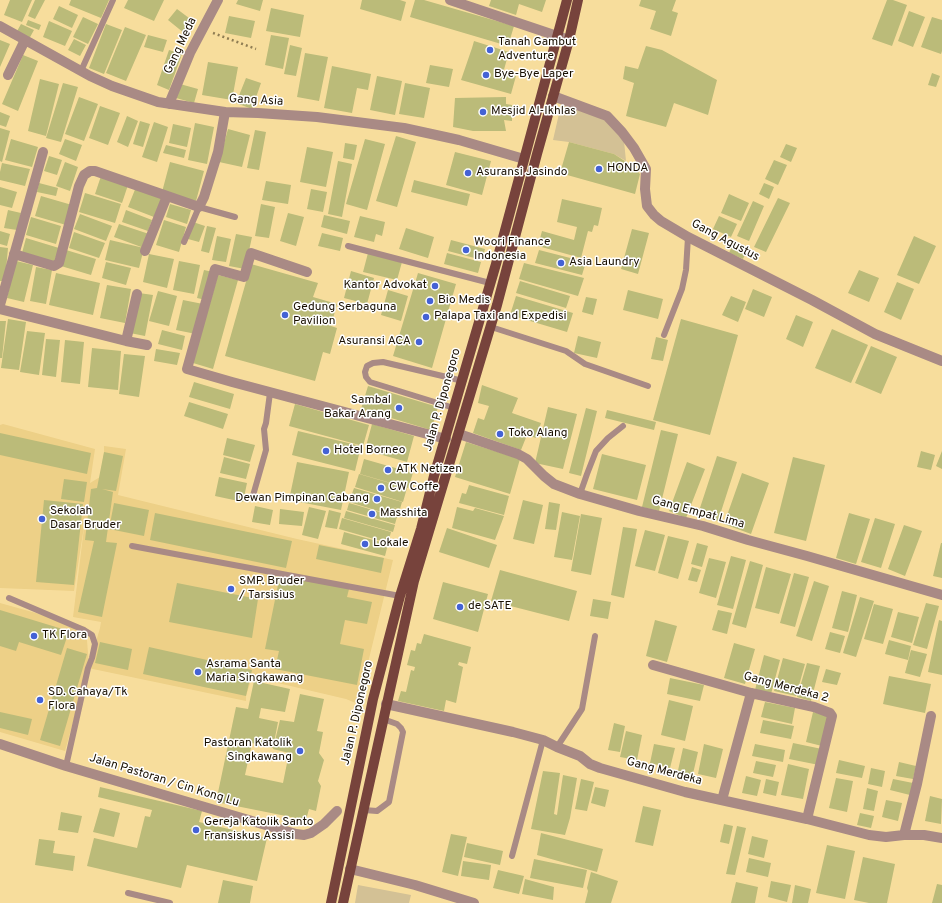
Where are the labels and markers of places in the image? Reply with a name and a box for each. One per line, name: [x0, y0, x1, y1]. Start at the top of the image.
place label: Tanah Gambut Adventure: [498, 36, 576, 64]
marker: Tanah Gambut Adventure: [485, 45, 495, 55]
place label: Bye-Bye Laper: [494, 68, 574, 82]
marker: Bye-Bye Laper: [481, 70, 491, 80]
place label: Mesjid Al-Ikhlas: [491, 105, 576, 119]
marker: Mesjid Al-Ikhlas: [478, 107, 488, 117]
place label: HONDA: [607, 162, 648, 176]
marker: HONDA: [594, 164, 604, 174]
place label: Asuransi Jasindo: [476, 166, 567, 180]
marker: Asuransi Jasindo: [463, 168, 473, 178]
place label: Woori Finance Indonesia: [474, 236, 550, 264]
marker: Woori Finance Indonesia: [461, 245, 471, 255]
place label: Asia Laundry: [569, 256, 640, 270]
marker: Asia Laundry: [556, 258, 566, 268]
place label: Kantor Advokat: [343, 279, 427, 293]
marker: Kantor Advokat: [430, 281, 440, 291]
place label: Bio Medis: [438, 294, 490, 308]
marker: Bio Medis: [425, 296, 435, 306]
place label: Gedung Serbaguna Pavilion: [293, 301, 396, 329]
marker: Gedung Serbaguna Pavilion: [280, 310, 290, 320]
place label: Palapa Taxi and Expedisi: [434, 310, 567, 324]
marker: Palapa Taxi and Expedisi: [421, 312, 431, 322]
place label: Asuransi ACA: [338, 335, 411, 349]
marker: Asuransi ACA: [414, 337, 424, 347]
place label: Sambal Bakar Arang: [324, 394, 391, 422]
marker: Sambal Bakar Arang: [394, 403, 404, 413]
place label: Toko Alang: [508, 427, 568, 441]
marker: Toko Alang: [495, 429, 505, 439]
place label: Hotel Borneo: [334, 444, 405, 458]
marker: Hotel Borneo: [321, 446, 331, 456]
place label: ATK Netizen: [396, 463, 462, 477]
marker: ATK Netizen: [383, 465, 393, 475]
place label: CW Coffe: [389, 481, 439, 495]
marker: CW Coffe: [376, 483, 386, 493]
place label: Dewan Pimpinan Cabang: [235, 492, 369, 506]
marker: Dewan Pimpinan Cabang: [372, 494, 382, 504]
place label: Sekolah Dasar Bruder: [50, 505, 121, 533]
place label: Masshita: [380, 507, 427, 521]
marker: Masshita: [367, 509, 377, 519]
marker: Sekolah Dasar Bruder: [37, 514, 47, 524]
place label: Lokale: [373, 537, 408, 551]
marker: Lokale: [360, 539, 370, 549]
place label: SMP. Bruder / Tarsisius: [239, 575, 304, 603]
marker: SMP. Bruder / Tarsisius: [226, 584, 236, 594]
place label: de SATE: [468, 600, 512, 614]
marker: de SATE: [455, 602, 465, 612]
place label: TK Flora: [42, 629, 87, 643]
marker: TK Flora: [29, 631, 39, 641]
place label: Asrama Santa Maria Singkawang: [206, 658, 303, 686]
marker: Asrama Santa Maria Singkawang: [193, 667, 203, 677]
place label: SD. Cahaya/Tk Flora: [48, 686, 127, 714]
marker: SD. Cahaya/Tk Flora: [35, 695, 45, 705]
place label: Pastoran Katolik Singkawang: [204, 737, 292, 765]
marker: Pastoran Katolik Singkawang: [295, 746, 305, 756]
place label: Gereja Katolik Santo Fransiskus Assisi: [204, 816, 314, 844]
marker: Gereja Katolik Santo Fransiskus Assisi: [191, 825, 201, 835]

